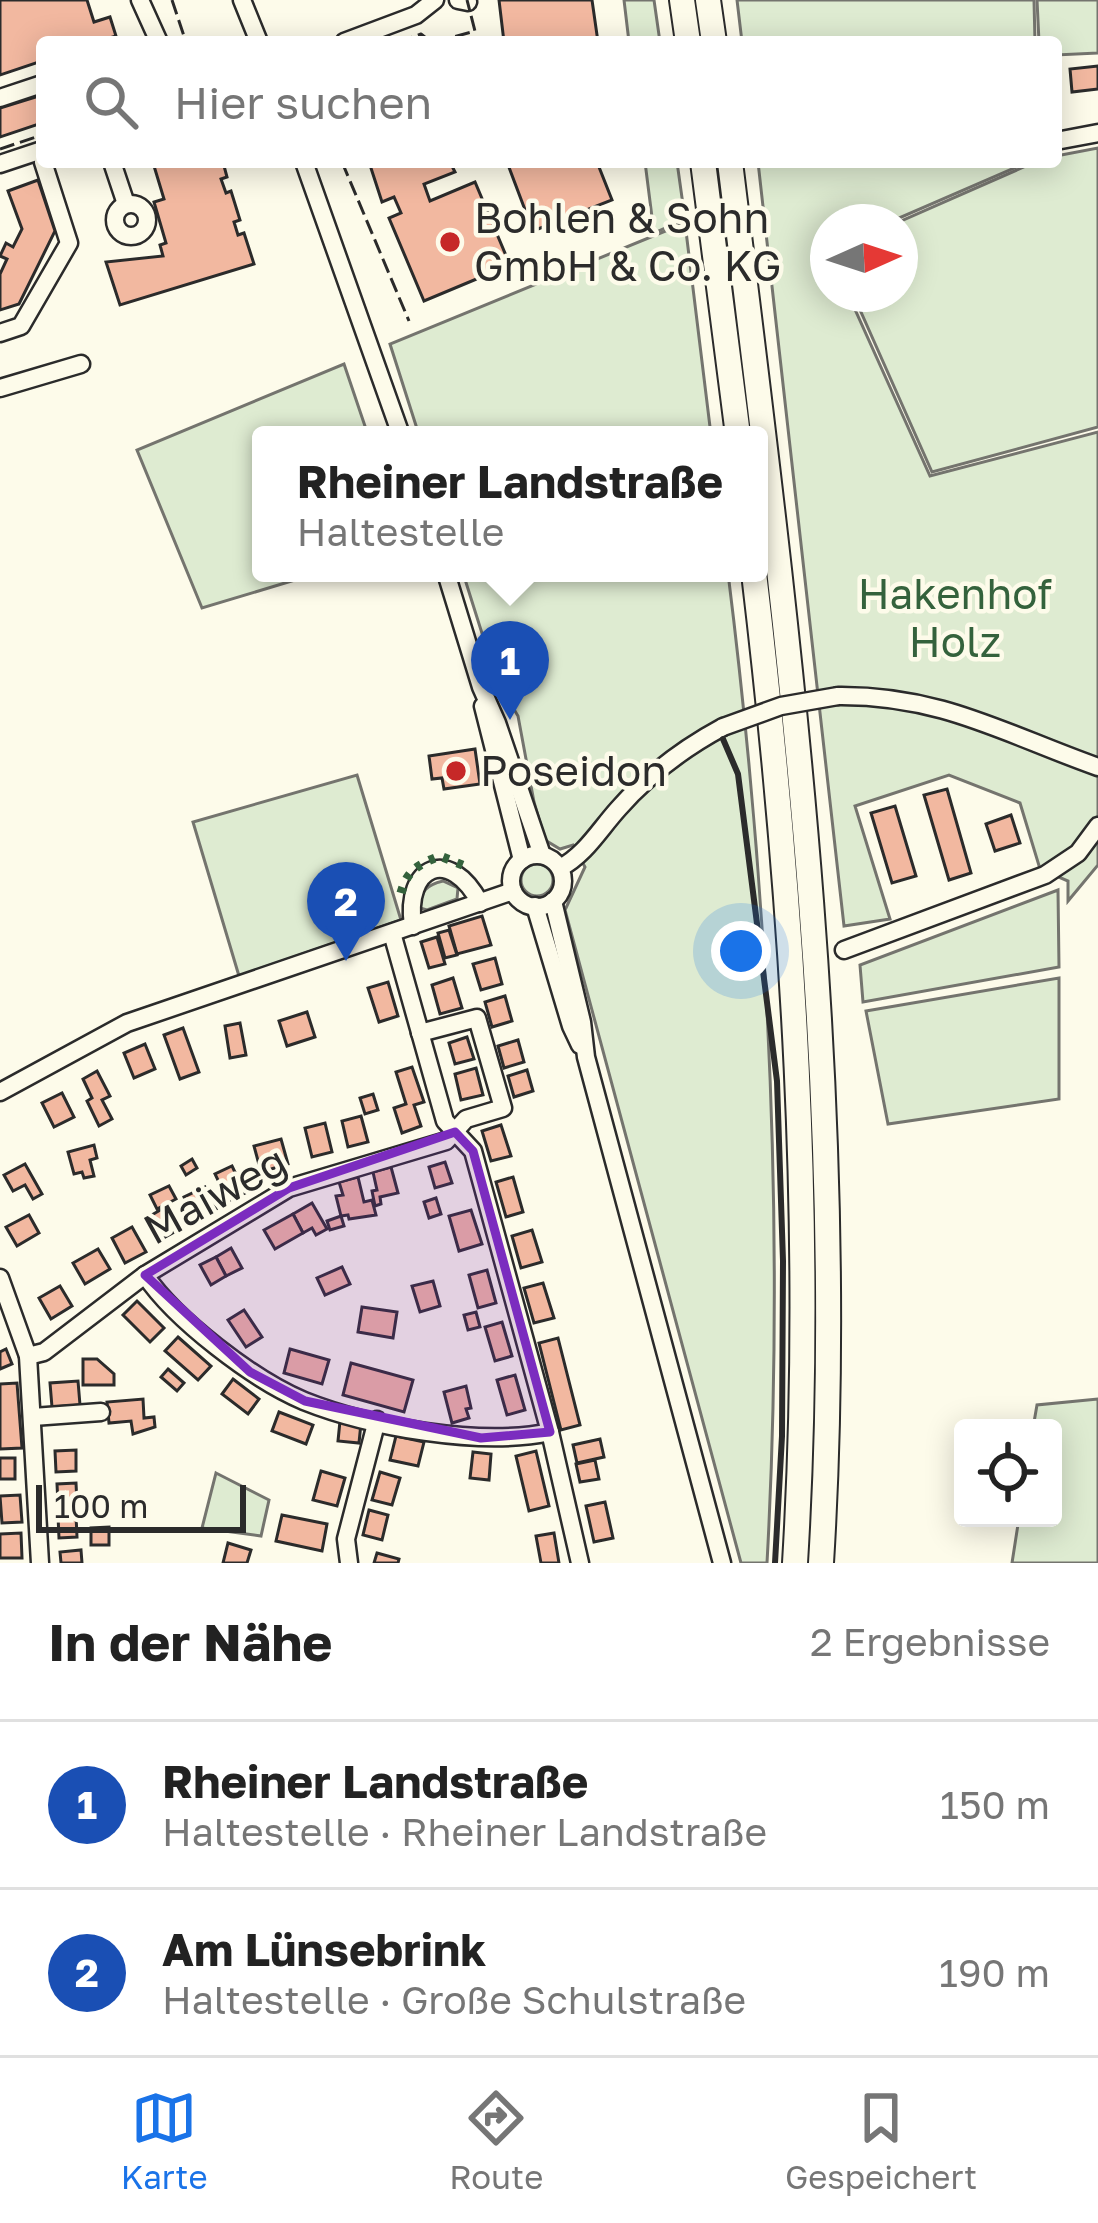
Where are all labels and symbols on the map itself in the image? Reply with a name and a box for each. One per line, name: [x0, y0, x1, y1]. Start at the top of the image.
place label: Bohlen & Sohn GmbH & Co. KG: [474, 192, 781, 290]
north arrow: [810, 204, 918, 312]
marker: Bohlen & Sohn GmbH & Co. KG: [437, 229, 463, 255]
park label: Hakenhof Holz: [858, 568, 1052, 666]
pin: 1: [471, 621, 549, 720]
place label: Poseidon: [480, 745, 667, 795]
marker: Poseidon: [443, 758, 469, 784]
pin: 2: [307, 862, 385, 961]
your location: [711, 921, 771, 981]
street label: Maiweg: [135, 1135, 294, 1254]
scale bar: [36, 1479, 246, 1532]

